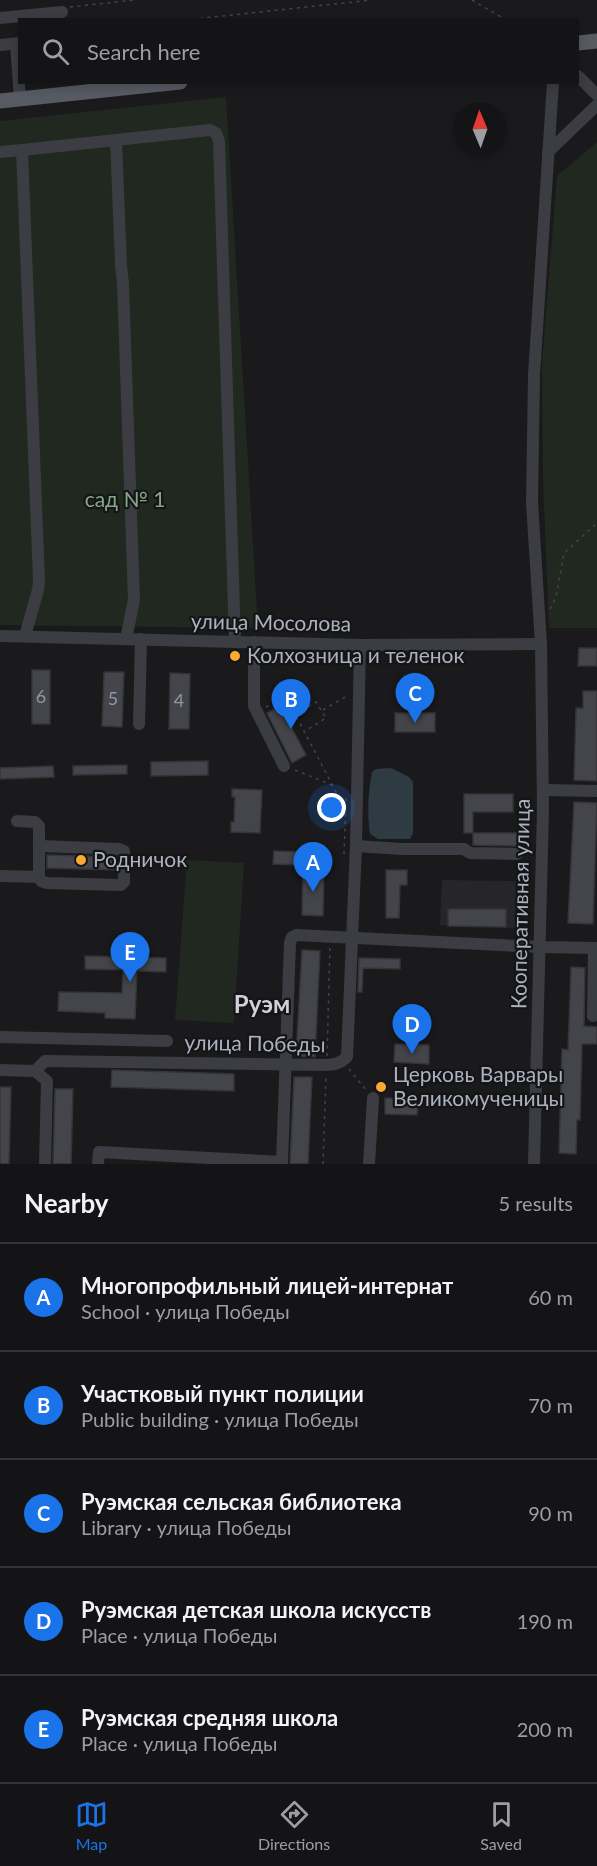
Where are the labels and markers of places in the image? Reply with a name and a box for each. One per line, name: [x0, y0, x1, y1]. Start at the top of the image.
place label: Колхозница и теленок: [247, 642, 465, 667]
marker: Колхозница и теленок: [228, 649, 242, 663]
pin: C: [396, 674, 434, 723]
pin: B: [272, 680, 310, 729]
pin: A: [294, 842, 332, 892]
place label: Родничок: [93, 846, 187, 871]
marker: Родничок: [74, 853, 88, 867]
pin: E: [110, 932, 150, 982]
pin: D: [392, 1004, 432, 1054]
place label: Церковь Варвары Великомученицы: [393, 1061, 564, 1110]
marker: Церковь Варвары Великомученицы: [374, 1080, 388, 1094]

